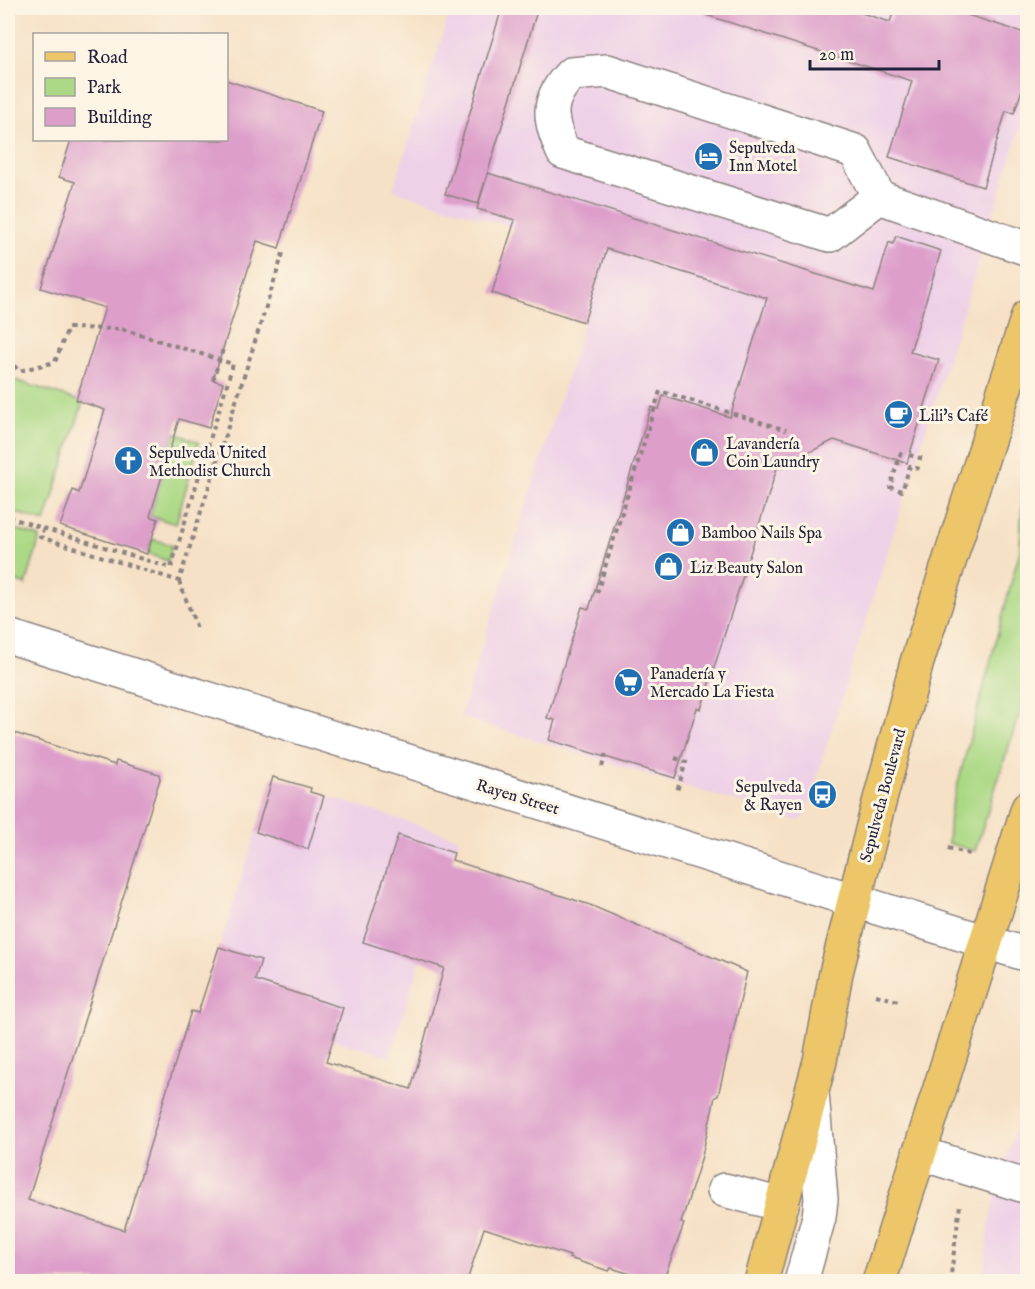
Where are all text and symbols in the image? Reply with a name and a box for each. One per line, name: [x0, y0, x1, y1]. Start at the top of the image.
legend: [33, 33, 228, 141]
scale bar: [810, 33, 939, 71]
text: 20 m: [819, 44, 854, 67]
text: Road: [87, 47, 128, 70]
text: Park: [87, 77, 122, 100]
text: Building: [87, 107, 152, 130]
place label: Sepulveda Inn Motel: [729, 139, 798, 177]
hotel icon: Sepulveda Inn Motel: [692, 140, 724, 172]
cafe icon: Lili's Café: [882, 399, 914, 431]
place label: Lili's Café: [919, 407, 988, 427]
place label: Lavandería Coin Laundry: [726, 435, 820, 473]
shop icon: Lavandería Coin Laundry: [689, 436, 721, 468]
place label: Sepulveda United Methodist Church: [149, 444, 271, 482]
church icon: Sepulveda United Methodist Church: [112, 445, 144, 477]
shop icon: Bamboo Nails Spa: [664, 516, 696, 548]
place label: Bamboo Nails Spa: [701, 524, 822, 544]
shop icon: Liz Beauty Salon: [653, 551, 685, 583]
place label: Liz Beauty Salon: [690, 559, 804, 579]
place label: Panadería y Mercado La Fiesta: [650, 665, 774, 703]
supermarket icon: Panadería y Mercado La Fiesta: [613, 666, 645, 698]
street label: Sepulveda Boulevard: [856, 726, 911, 864]
street label: Rayen Street: [474, 776, 562, 820]
place label: Sepulveda & Rayen: [736, 778, 802, 816]
bus stop icon: Sepulveda & Rayen: [807, 779, 839, 811]

